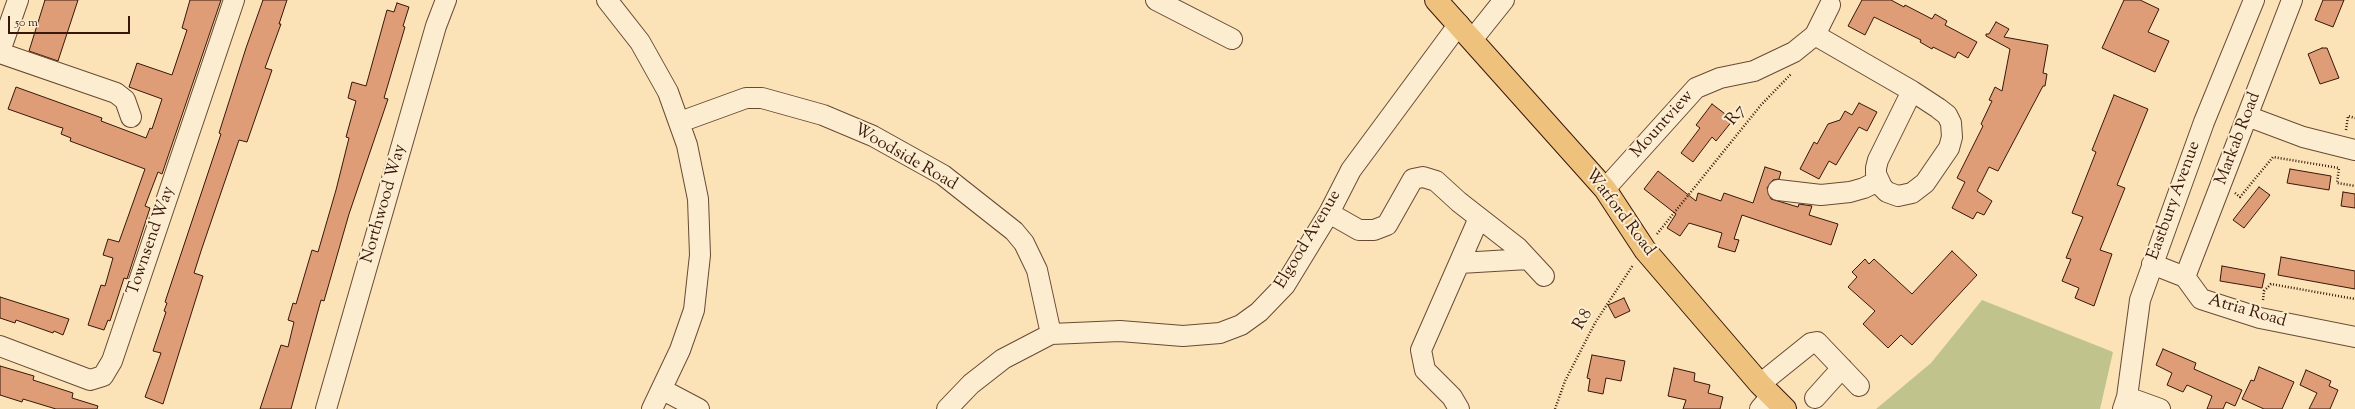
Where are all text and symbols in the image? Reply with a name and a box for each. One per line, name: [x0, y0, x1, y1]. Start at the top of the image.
scale bar: [10, 8, 132, 34]
text: 50 m: [15, 14, 38, 32]
street label: Mountview: [1627, 87, 1699, 163]
street label: Markab Road: [2212, 90, 2266, 188]
street label: R7: [1723, 102, 1751, 130]
street label: Woodside Road: [850, 120, 960, 196]
street label: Eastbury Avenue: [2144, 139, 2206, 263]
street label: Northwood Way: [358, 142, 412, 266]
street label: Watford Road: [1580, 165, 1658, 261]
street label: Townsend Way: [124, 184, 180, 298]
street label: Elgood Avenue: [1271, 187, 1347, 293]
street label: Atria Road: [2206, 291, 2288, 333]
street label: R8: [1570, 306, 1598, 334]

